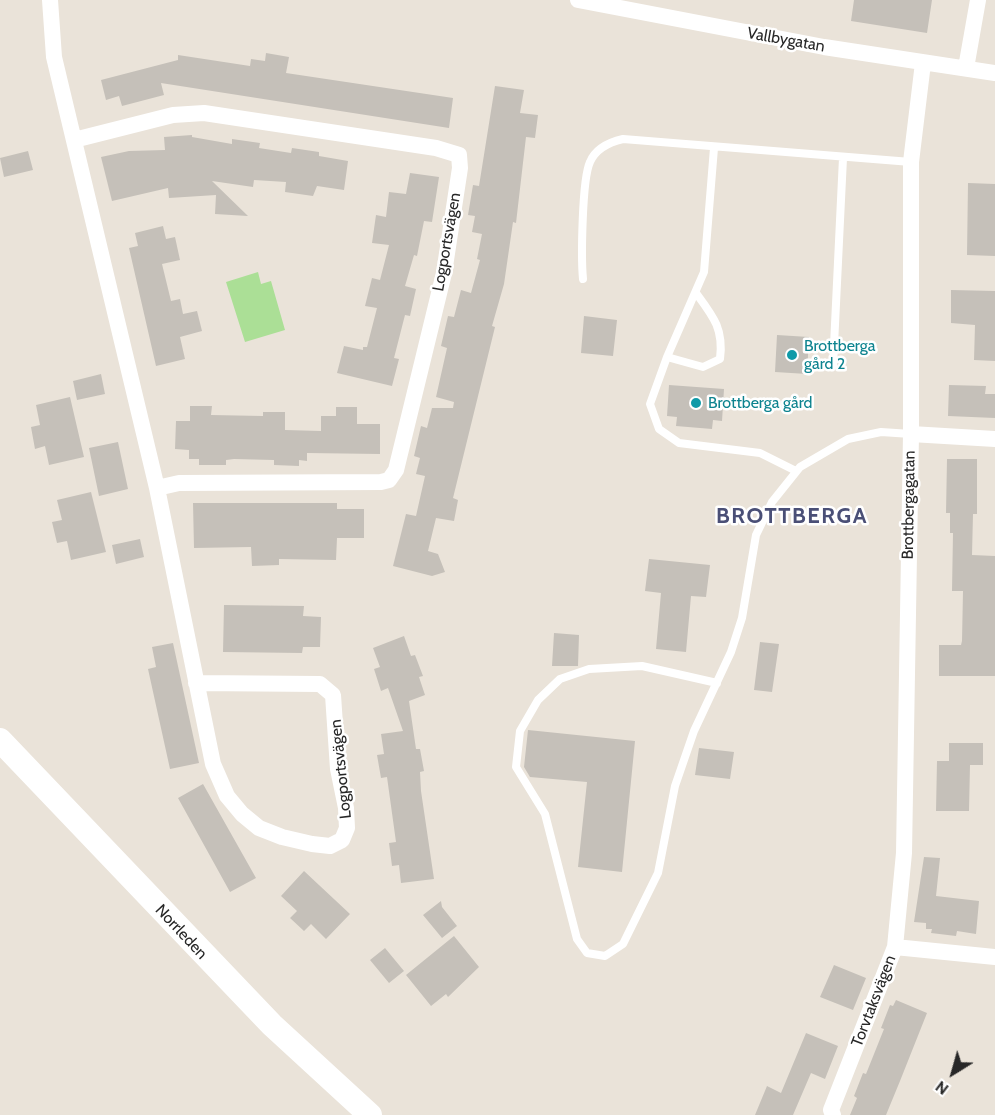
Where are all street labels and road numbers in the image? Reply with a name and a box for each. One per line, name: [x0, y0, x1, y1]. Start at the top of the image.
street label: Vallbygatan: [746, 24, 826, 56]
street label: Logportsvägen: [429, 191, 465, 293]
street label: Brottbergagatan: [898, 450, 920, 560]
street label: Logportsvägen: [326, 718, 356, 820]
street label: Norrleden: [151, 901, 211, 963]
street label: Torvtaksvägen: [848, 953, 900, 1049]

